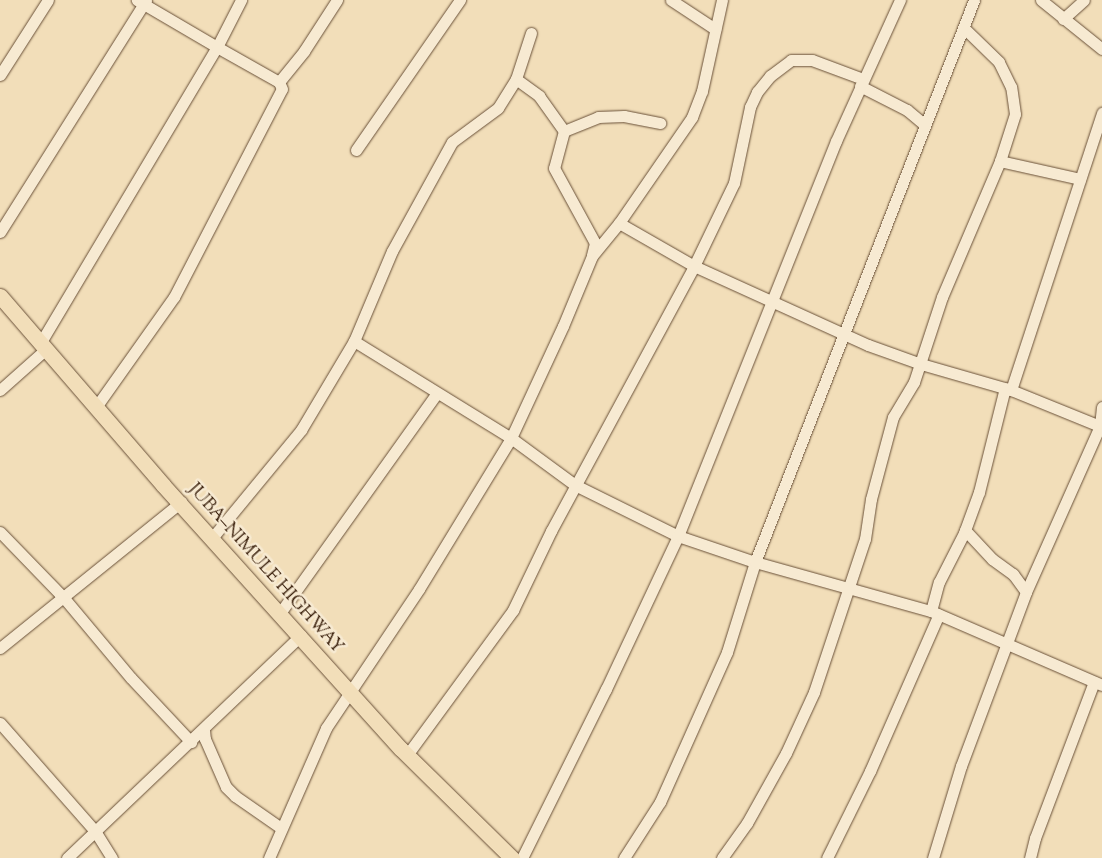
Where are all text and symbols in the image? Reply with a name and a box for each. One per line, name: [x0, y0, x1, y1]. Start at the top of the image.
street label: JUBA–NIMULE HIGHWAY: [183, 479, 347, 659]

